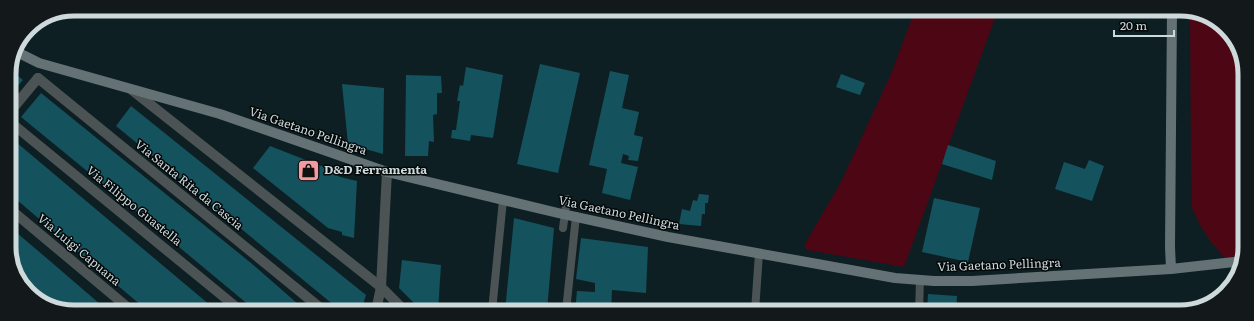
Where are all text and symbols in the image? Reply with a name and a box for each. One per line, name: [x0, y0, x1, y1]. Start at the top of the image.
scale bar: [1114, 12, 1174, 38]
text: 20 m: [1120, 16, 1147, 34]
street label: Via Gaetano Pellingra: [247, 101, 370, 159]
street label: Via Santa Rita da Cascia: [132, 135, 248, 234]
shop icon: D&D Ferramenta: [295, 157, 321, 183]
place label: D&D Ferramenta: [324, 160, 427, 178]
street label: Via Filippo Guastella: [83, 161, 187, 250]
street label: Via Gaetano Pellingra: [557, 190, 682, 234]
street label: Via Luigi Capuana: [34, 209, 126, 290]
street label: Via Gaetano Pellingra: [937, 253, 1062, 275]

